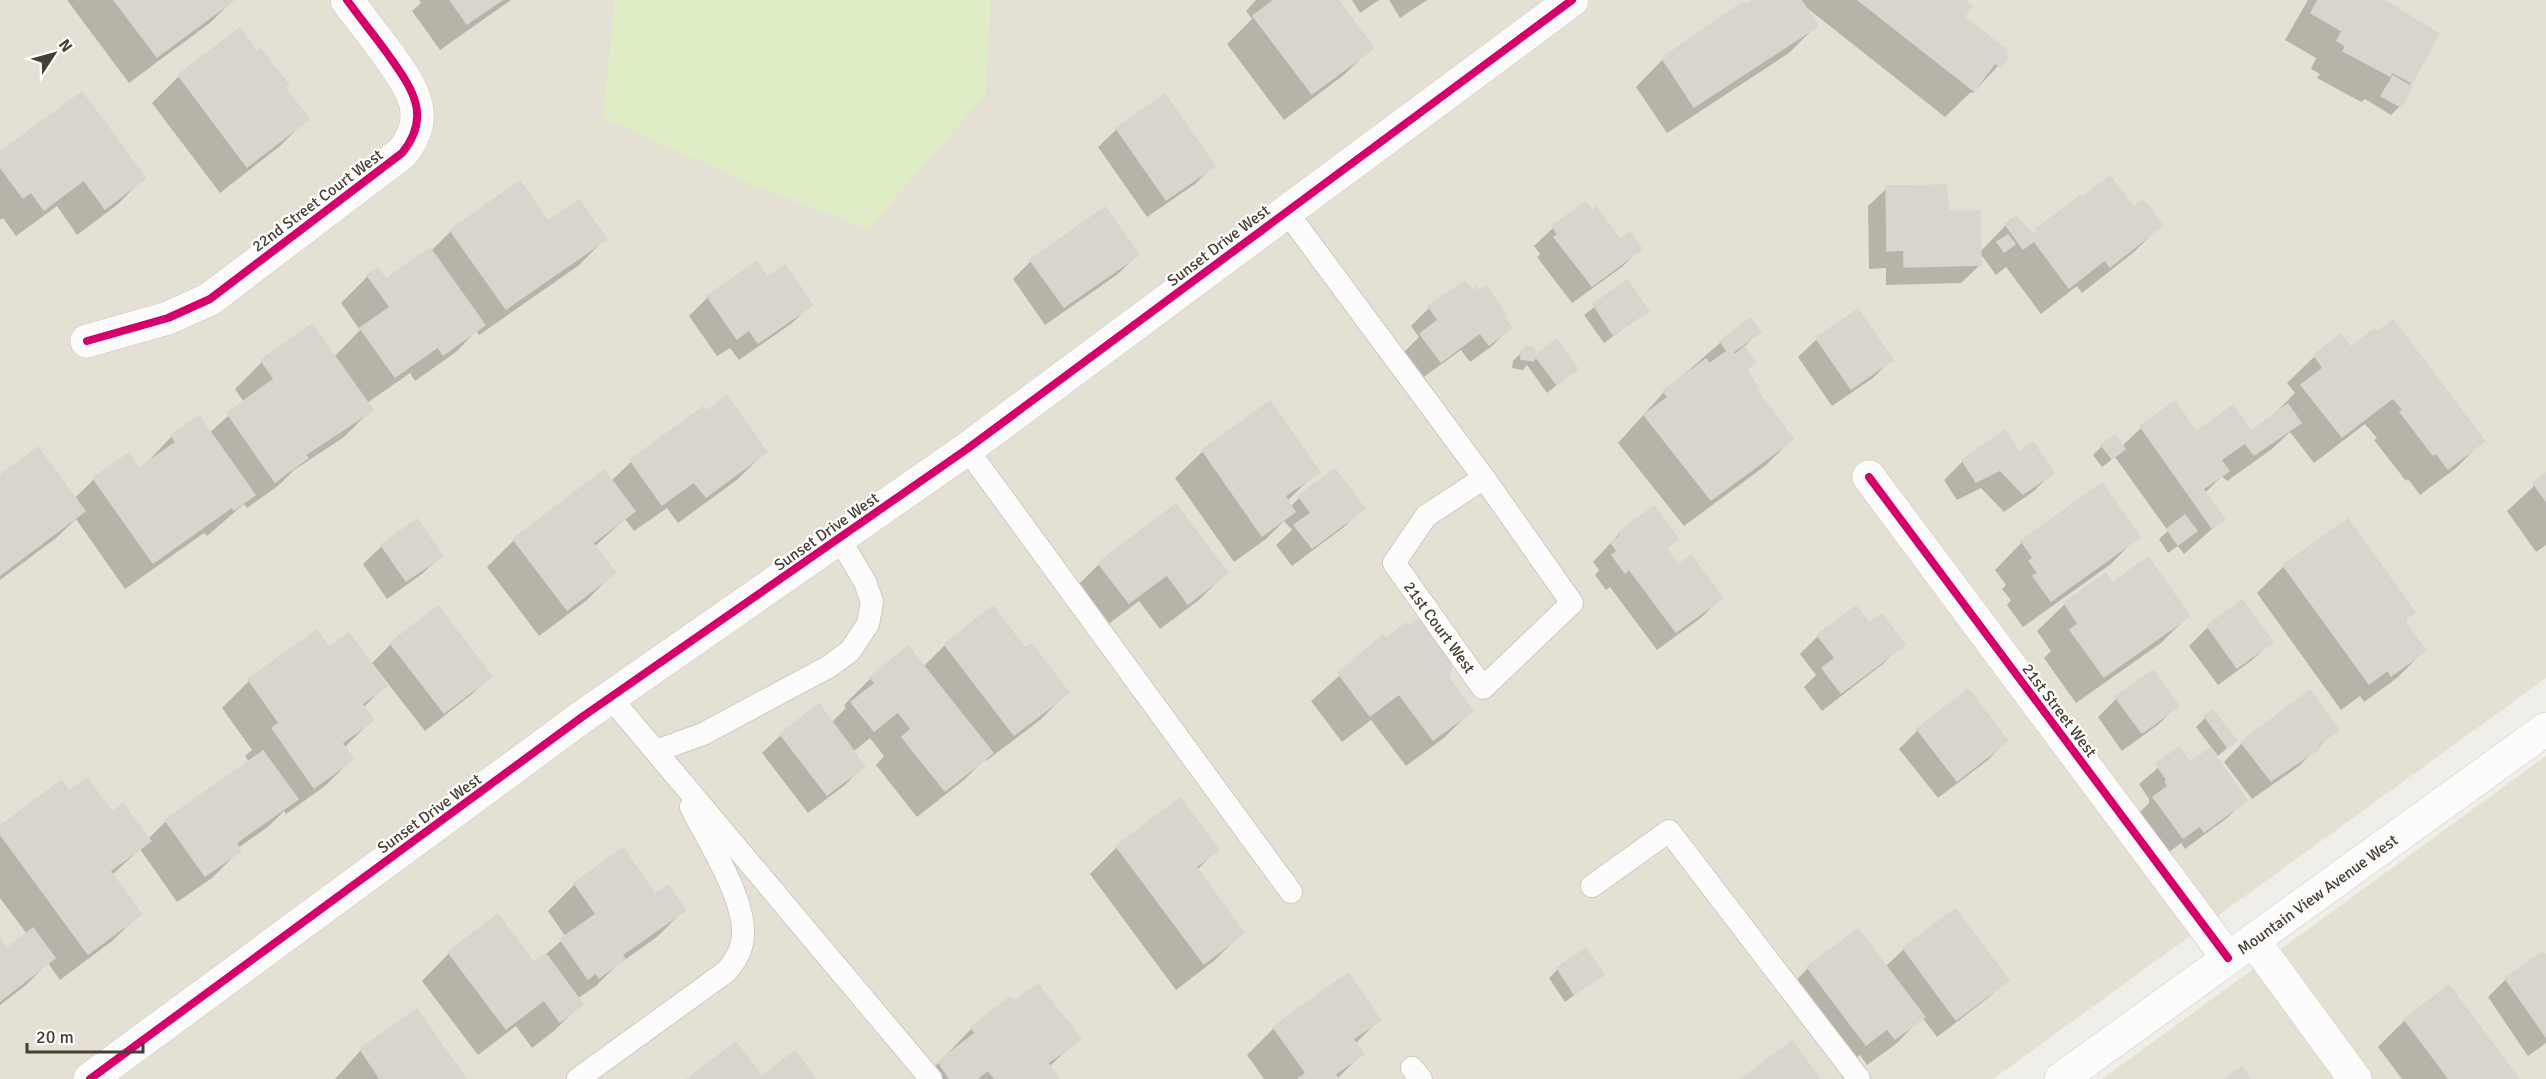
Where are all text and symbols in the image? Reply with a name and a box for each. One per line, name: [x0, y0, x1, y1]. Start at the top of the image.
north arrow: [24, 24, 84, 84]
text: N: [54, 35, 77, 56]
street label: 22nd Street Court West: [248, 145, 387, 257]
street label: Sunset Drive West: [1163, 200, 1274, 291]
street label: Sunset Drive West: [770, 488, 883, 575]
street label: 21st Court West: [1399, 578, 1480, 678]
street label: 21st Street West: [2017, 660, 2101, 762]
street label: Sunset Drive West: [374, 769, 486, 858]
street label: Mountain View Avenue West: [2234, 830, 2402, 959]
scale bar: [27, 1016, 142, 1054]
text: 20 m: [36, 1026, 74, 1048]

